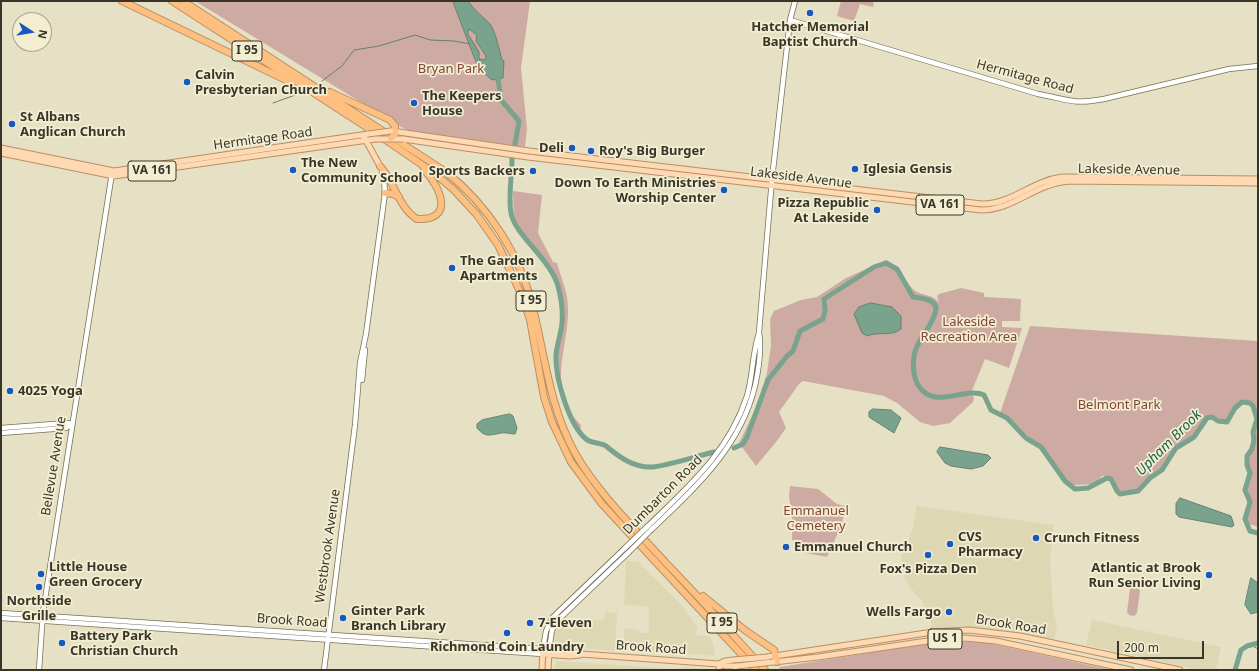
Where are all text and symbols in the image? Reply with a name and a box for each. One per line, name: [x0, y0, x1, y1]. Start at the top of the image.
marker: Hatcher Memorial Baptist Church: [805, 8, 815, 18]
north arrow: [12, 12, 52, 52]
place label: Hatcher Memorial Baptist Church: [751, 19, 869, 50]
text: N: [35, 28, 52, 40]
road number: I 95: [232, 41, 262, 61]
street label: Hermitage Road: [975, 57, 1075, 97]
park label: Bryan Park: [418, 61, 484, 77]
place label: Calvin Presbyterian Church: [195, 67, 327, 98]
marker: Calvin Presbyterian Church: [182, 77, 192, 87]
place label: The Keepers House: [422, 88, 502, 119]
marker: The Keepers House: [409, 98, 419, 108]
place label: St Albans Anglican Church: [20, 109, 126, 140]
marker: St Albans Anglican Church: [7, 119, 17, 129]
street label: Hermitage Road: [213, 124, 313, 154]
place label: Deli: [539, 140, 564, 156]
marker: Deli: [567, 143, 577, 153]
place label: Roy's Big Burger: [599, 143, 705, 159]
marker: Roy's Big Burger: [586, 146, 596, 156]
place label: The New Community School: [301, 155, 422, 186]
road number: VA 161: [128, 161, 176, 181]
place label: Iglesia Gensis: [863, 161, 952, 177]
street label: Lakeside Avenue: [1078, 161, 1180, 179]
place label: Sports Backers: [429, 163, 525, 179]
street label: Lakeside Avenue: [749, 164, 853, 192]
marker: Iglesia Gensis: [850, 164, 860, 174]
marker: The New Community School: [288, 165, 298, 175]
marker: Sports Backers: [528, 166, 538, 176]
place label: Down To Earth Ministries Worship Center: [555, 175, 716, 206]
marker: Down To Earth Ministries Worship Center: [719, 185, 729, 195]
place label: Pizza Republic At Lakeside: [777, 195, 869, 226]
road number: VA 161: [916, 195, 964, 215]
marker: Pizza Republic At Lakeside: [872, 205, 882, 215]
place label: The Garden Apartments: [460, 253, 538, 284]
marker: The Garden Apartments: [447, 263, 457, 273]
road number: I 95: [516, 291, 546, 311]
park label: Lakeside Recreation Area: [921, 314, 1017, 345]
place label: 4025 Yoga: [18, 383, 83, 399]
marker: 4025 Yoga: [5, 386, 15, 396]
park label: Belmont Park: [1078, 397, 1160, 413]
water label: Upham Brook: [1133, 407, 1205, 479]
street label: Bellevue Avenue: [38, 415, 70, 517]
street label: Dumbarton Road: [620, 452, 706, 538]
street label: Westbrook Avenue: [312, 488, 344, 604]
park label: Emmanuel Cemetery: [783, 503, 849, 534]
place label: CVS Pharmacy: [958, 529, 1023, 560]
place label: Crunch Fitness: [1044, 530, 1140, 546]
marker: Crunch Fitness: [1031, 533, 1041, 543]
place label: Emmanuel Church: [794, 539, 912, 555]
marker: CVS Pharmacy: [945, 539, 955, 549]
marker: Emmanuel Church: [781, 542, 791, 552]
marker: Fox's Pizza Den: [923, 550, 933, 560]
place label: Little House Green Grocery: [49, 559, 142, 590]
place label: Atlantic at Brook Run Senior Living: [1088, 560, 1201, 591]
place label: Fox's Pizza Den: [879, 561, 977, 577]
marker: Little House Green Grocery: [36, 569, 46, 579]
marker: Atlantic at Brook Run Senior Living: [1204, 570, 1214, 580]
marker: Northside Grille: [34, 582, 44, 592]
place label: Northside Grille: [7, 593, 71, 624]
place label: Ginter Park Branch Library: [351, 603, 446, 634]
place label: Wells Fargo: [866, 604, 941, 620]
marker: Wells Fargo: [944, 607, 954, 617]
street label: Brook Road: [256, 611, 328, 631]
street label: Brook Road: [975, 612, 1047, 638]
marker: Ginter Park Branch Library: [338, 613, 348, 623]
road number: I 95: [707, 613, 737, 633]
place label: 7-Eleven: [538, 615, 592, 631]
marker: 7-Eleven: [525, 618, 535, 628]
place label: Battery Park Christian Church: [70, 628, 178, 659]
marker: Richmond Coin Laundry: [502, 628, 512, 638]
road number: US 1: [928, 629, 962, 649]
scale bar: [1119, 633, 1206, 659]
marker: Battery Park Christian Church: [57, 638, 67, 648]
street label: Brook Road: [615, 638, 687, 658]
place label: Richmond Coin Laundry: [430, 639, 584, 655]
text: 200 m: [1124, 639, 1159, 656]

